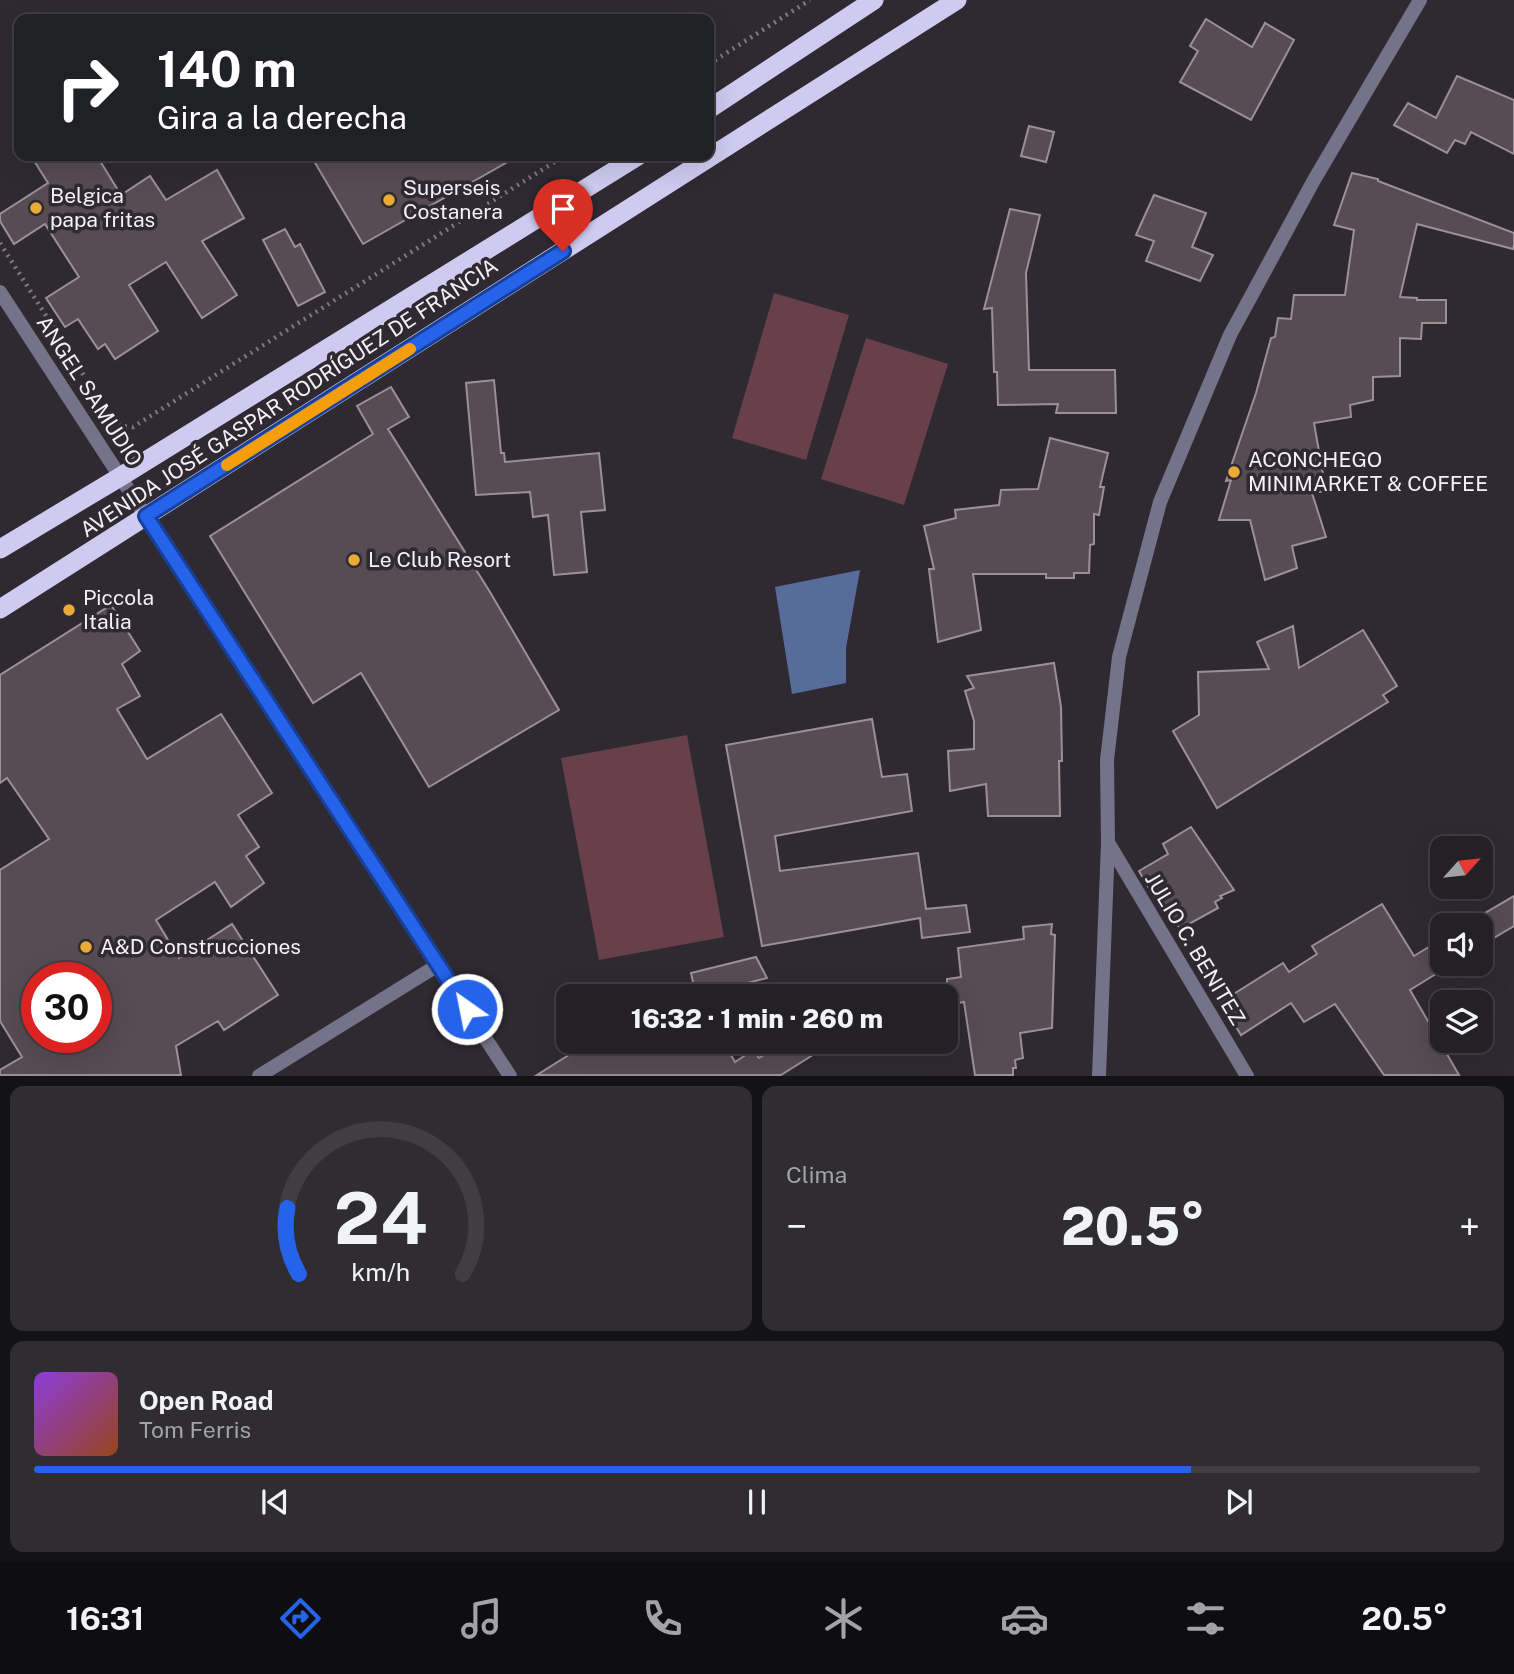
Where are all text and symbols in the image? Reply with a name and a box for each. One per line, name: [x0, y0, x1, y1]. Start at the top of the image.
text: 140 m: [157, 40, 297, 98]
icon: right: [42, 42, 133, 133]
text: Gira a la derecha: [157, 99, 407, 136]
place label: Superseis Costanera: [403, 175, 503, 224]
pin: [533, 179, 593, 251]
place label: Belgica papa fritas: [50, 183, 155, 232]
icon: arrive: [544, 190, 582, 228]
marker: Superseis Costanera: [381, 192, 397, 208]
marker: Belgica papa fritas: [28, 200, 44, 216]
street label: AVENIDA JOSÉ GASPAR RODRÍGUEZ DE FRANCIA: [75, 253, 502, 542]
street label: ANGEL SAMUDIO: [31, 311, 147, 471]
place label: ACONCHEGO MINIMARKET & COFFEE: [1248, 447, 1488, 496]
marker: ACONCHEGO MINIMARKET & COFFEE: [1226, 464, 1242, 480]
place label: Le Club Resort: [368, 547, 511, 572]
marker: Le Club Resort: [346, 552, 362, 568]
place label: Piccola Italia: [83, 585, 154, 634]
marker: Piccola Italia: [61, 602, 77, 618]
north arrow: [1430, 836, 1493, 900]
map controls: [1430, 836, 1493, 1053]
street label: JULIO C. BENITEZ: [1140, 868, 1251, 1030]
button: sound: [1430, 913, 1493, 976]
place label: A&D Construcciones: [100, 934, 301, 959]
marker: A&D Construcciones: [78, 939, 94, 955]
speed limit sign: 30: [21, 962, 112, 1053]
position arrow: [430, 972, 504, 1046]
button: layers: [1430, 990, 1493, 1053]
text: 16:32 · 1 min · 260 m: [631, 1003, 883, 1034]
text: Clima: [786, 1161, 847, 1188]
text: 24: [334, 1176, 428, 1261]
text: 20.5°: [1061, 1196, 1205, 1257]
text: −: [786, 1204, 807, 1249]
text: +: [1459, 1204, 1480, 1249]
text: km/h: [352, 1257, 410, 1287]
text: Open Road: [139, 1385, 274, 1416]
text: Tom Ferris: [139, 1416, 251, 1443]
icon: previous: [256, 1483, 294, 1521]
icon: pause: [738, 1483, 776, 1521]
icon: next: [1220, 1483, 1258, 1521]
icon: directions: [276, 1594, 325, 1643]
icon: music: [457, 1594, 506, 1643]
icon: phone: [638, 1594, 687, 1643]
icon: climate: [819, 1594, 868, 1643]
icon: car: [1000, 1594, 1049, 1643]
icon: filters: [1181, 1594, 1230, 1643]
text: 16:31: [66, 1600, 144, 1637]
text: 20.5°: [1362, 1600, 1448, 1637]

